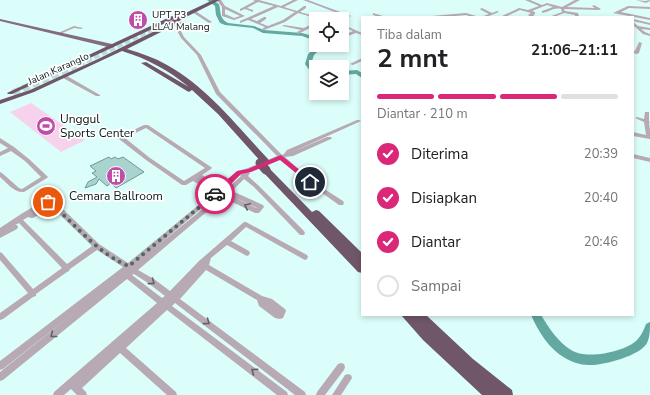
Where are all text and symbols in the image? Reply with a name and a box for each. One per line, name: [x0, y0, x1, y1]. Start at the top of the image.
place label: UPT P3 LLAJ Malang: [152, 8, 210, 34]
building icon: UPT P3 LLAJ Malang: [127, 9, 149, 31]
map controls: [309, 12, 349, 100]
button: locate: [309, 12, 349, 52]
text: Tiba dalam: [377, 26, 442, 44]
text: 21:06–21:11: [531, 40, 618, 60]
text: 2 mnt: [377, 41, 448, 76]
street label: Jalan Karanglo: [25, 49, 92, 89]
button: layers: [309, 60, 349, 100]
text: Diantar · 210 m: [377, 105, 468, 123]
place label: Unggul Sports Center: [60, 111, 135, 141]
sports icon: Unggul Sports Center: [35, 115, 57, 137]
icon: check: [377, 143, 399, 165]
text: Diterima: [411, 144, 468, 164]
text: 20:39: [584, 145, 618, 163]
building icon: Cemara Ballroom: [105, 165, 127, 187]
pin: [293, 165, 327, 199]
icon: home: [299, 171, 321, 193]
courier: [195, 174, 235, 214]
icon: car: [204, 183, 226, 205]
pin: [31, 185, 65, 219]
icon: check: [377, 187, 399, 209]
place label: Cemara Ballroom: [69, 188, 163, 204]
text: Disiapkan: [411, 188, 477, 208]
text: 20:40: [584, 189, 618, 207]
icon: bag: [37, 191, 59, 213]
one-way arrow: [243, 203, 250, 211]
icon: check: [377, 231, 399, 253]
text: Diantar: [411, 232, 461, 252]
text: 20:46: [584, 233, 618, 251]
text: Sampai: [411, 276, 461, 296]
one-way arrow: [148, 277, 155, 284]
one-way arrow: [202, 317, 209, 324]
one-way arrow: [50, 331, 58, 338]
one-way arrow: [251, 369, 258, 376]

